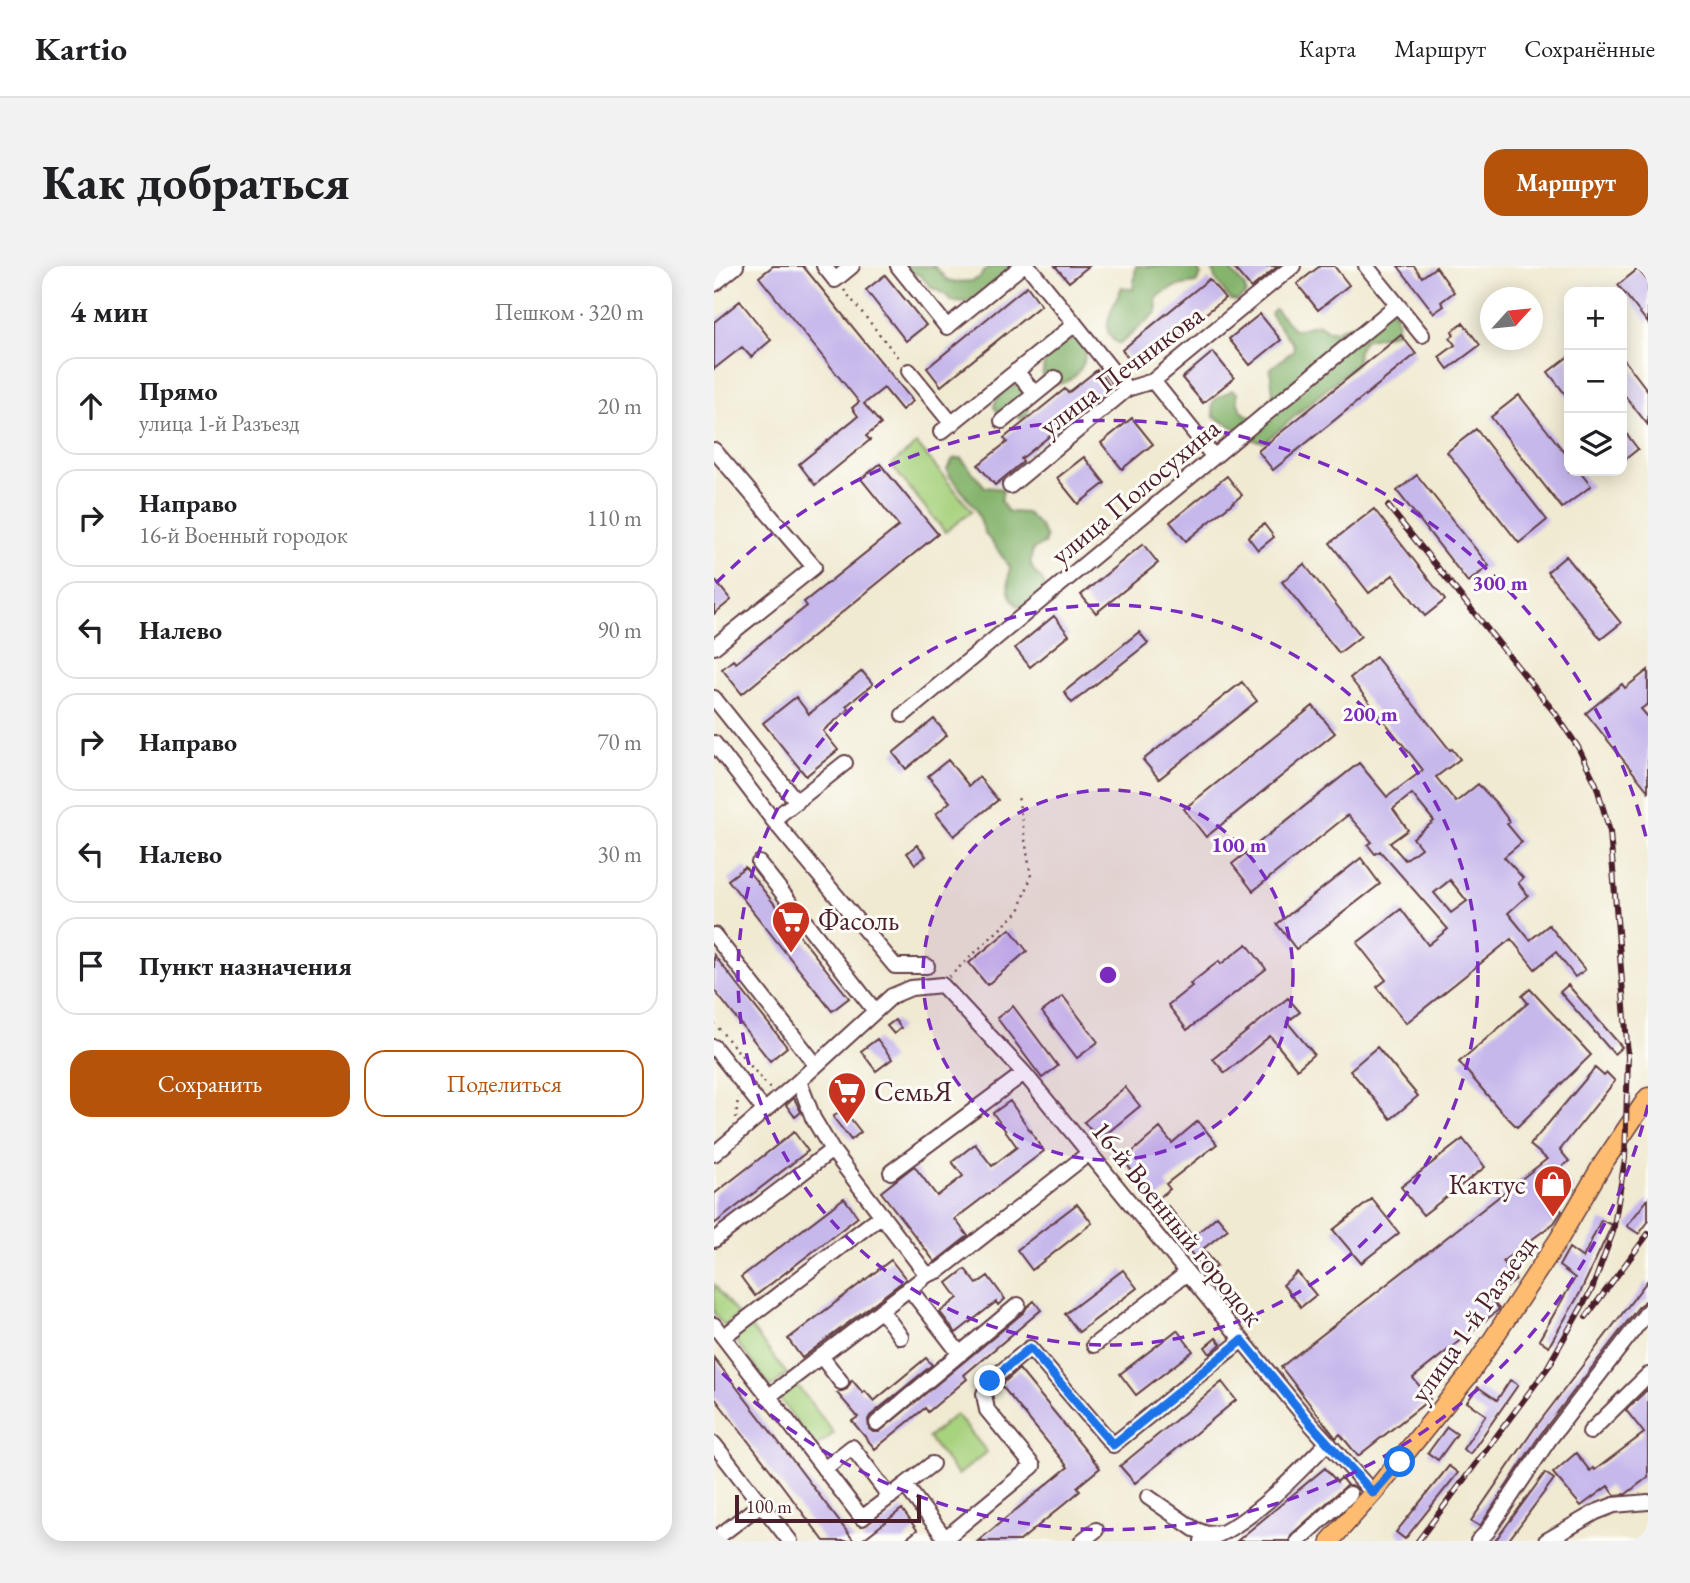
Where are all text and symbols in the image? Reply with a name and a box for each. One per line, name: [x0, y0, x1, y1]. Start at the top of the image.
text: Kartio: [35, 27, 127, 70]
text: Карта: [1299, 33, 1356, 64]
text: Маршрут: [1394, 33, 1486, 64]
text: Сохранённые: [1524, 33, 1655, 64]
button: Маршрут: [1484, 149, 1648, 216]
text: Как добраться: [42, 150, 350, 214]
north arrow: [1480, 287, 1543, 350]
map controls: [1564, 287, 1627, 476]
button: +: [1564, 287, 1627, 350]
text: 4 мин: [70, 292, 148, 331]
street label: улица Печникова: [1032, 296, 1211, 444]
text: Пешком · 320 m: [495, 297, 644, 327]
button: −: [1564, 350, 1627, 413]
text: Прямо: [139, 374, 218, 408]
icon: ahead: [72, 387, 110, 425]
text: 20 m: [597, 391, 642, 421]
text: улица 1-й Разъезд: [139, 408, 300, 438]
street label: улица Полосухина: [1043, 409, 1228, 572]
button: layers: [1564, 413, 1627, 476]
text: Направо: [139, 486, 237, 520]
icon: right: [72, 499, 110, 537]
text: 110 m: [586, 503, 642, 533]
text: 16-й Военный городок: [139, 520, 348, 550]
text: 300 m: [1472, 569, 1528, 596]
icon: left: [72, 611, 110, 649]
text: Налево: [139, 613, 222, 647]
text: 90 m: [597, 615, 642, 645]
text: 200 m: [1342, 700, 1398, 727]
icon: right: [72, 723, 110, 761]
text: Направо: [139, 725, 237, 759]
text: 70 m: [597, 727, 642, 757]
text: 100 m: [1211, 831, 1267, 858]
icon: left: [72, 835, 110, 873]
text: Налево: [139, 837, 222, 871]
text: 30 m: [597, 839, 642, 869]
supermarket icon: Фасоль: [770, 899, 812, 954]
place label: Фасоль: [818, 902, 899, 938]
icon: arrive: [72, 947, 110, 985]
text: Пункт назначения: [139, 949, 352, 983]
centre of rings: [1096, 963, 1120, 987]
button: Сохранить: [70, 1050, 350, 1117]
button: Поделиться: [364, 1050, 644, 1117]
supermarket icon: СемьЯ: [826, 1070, 868, 1125]
place label: СемьЯ: [874, 1073, 953, 1109]
street label: 16-й Военный городок: [1084, 1113, 1272, 1333]
shop icon: Кактус: [1532, 1163, 1574, 1218]
place label: Кактус: [1448, 1166, 1526, 1202]
street label: улица 1-й Разъезд: [1401, 1228, 1543, 1409]
route end: [974, 1365, 1005, 1396]
route start: [1384, 1446, 1415, 1477]
scale bar: [735, 1492, 920, 1524]
text: 100 m: [746, 1494, 792, 1519]

